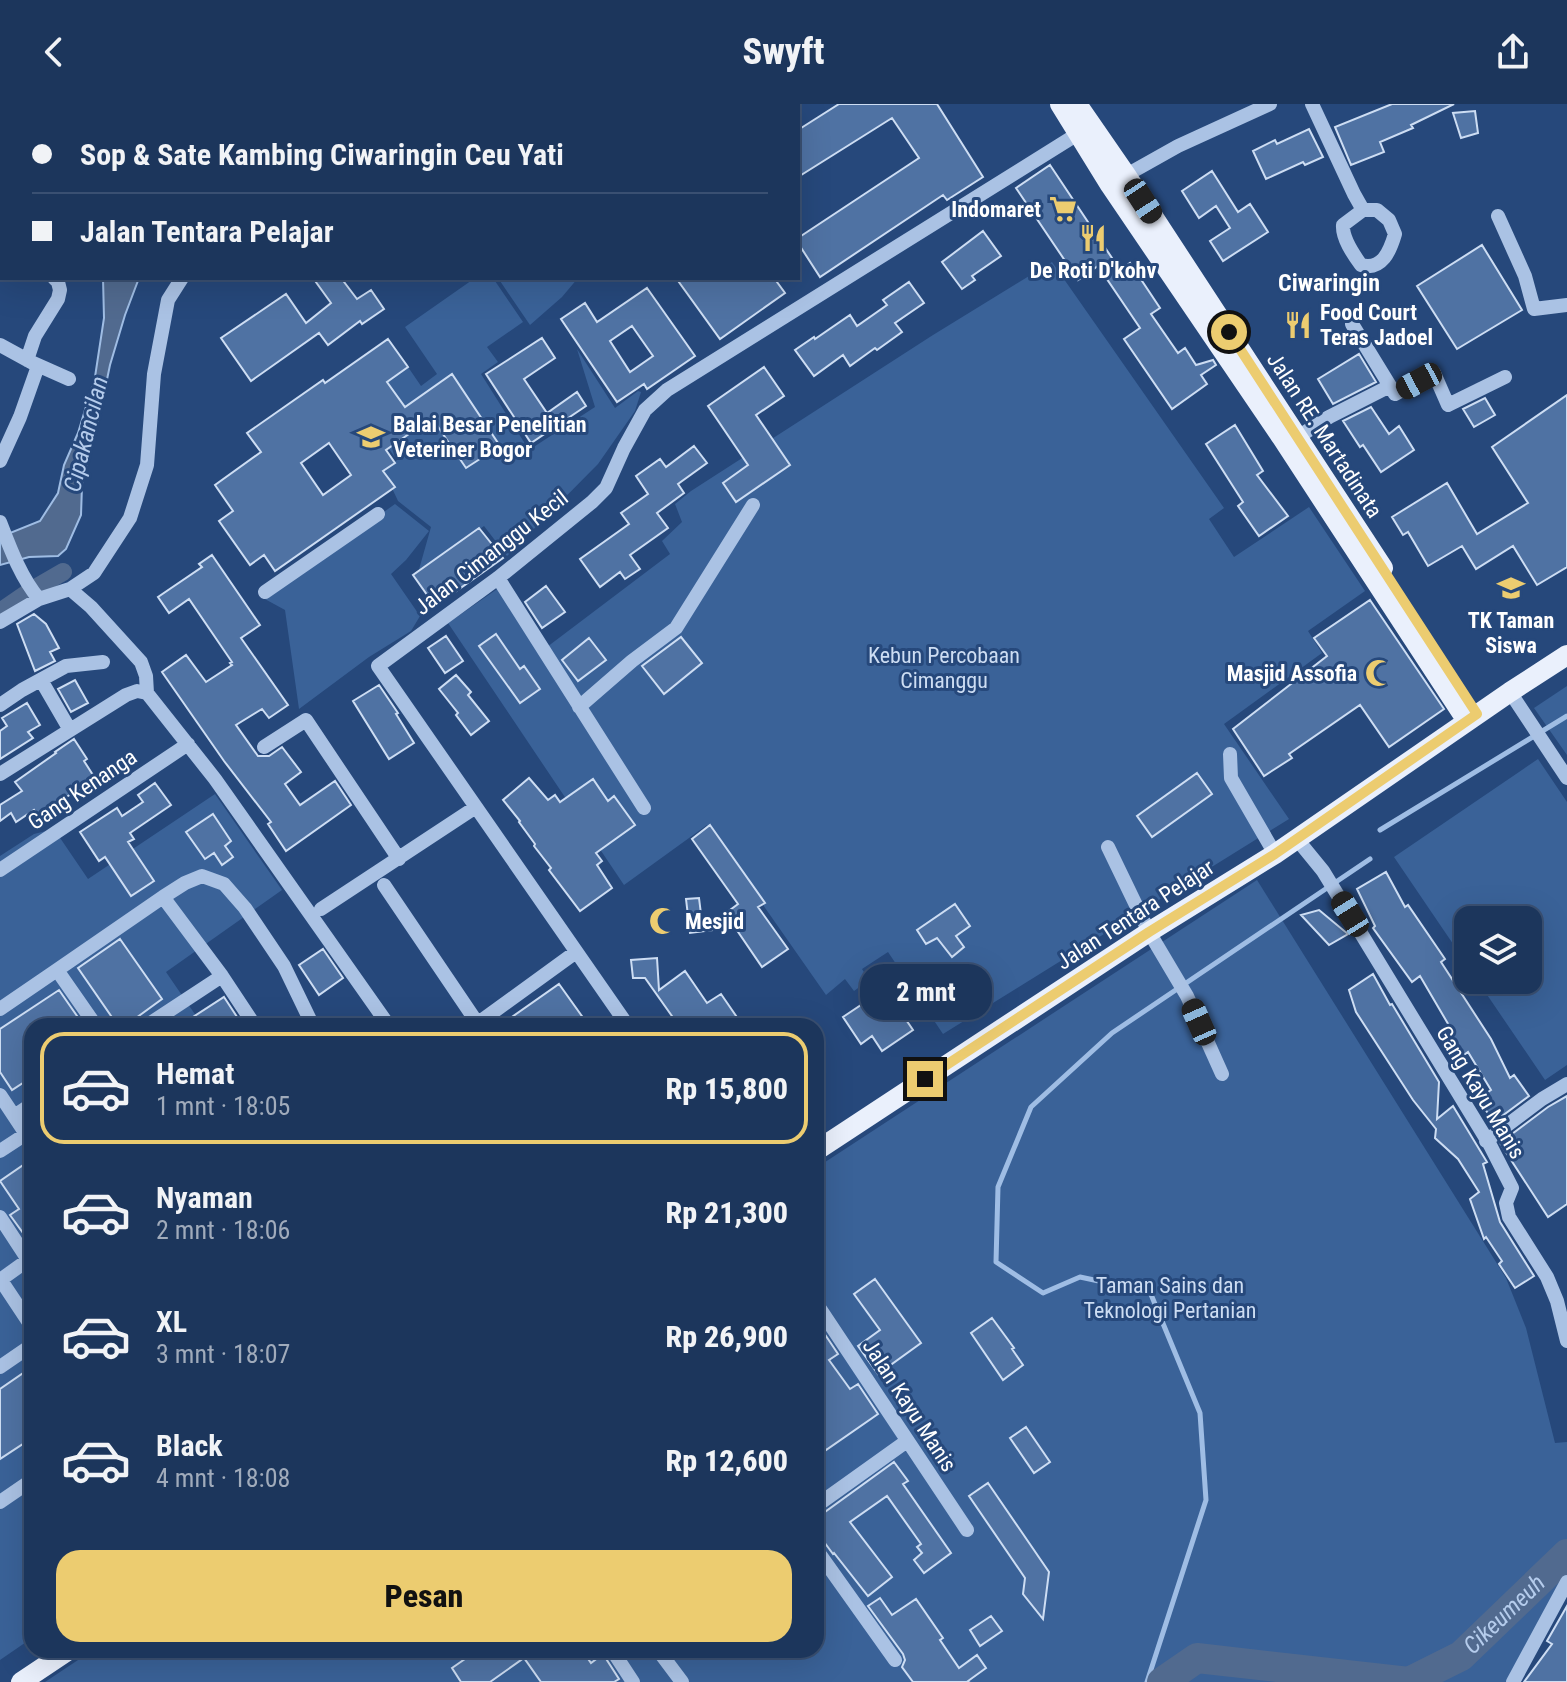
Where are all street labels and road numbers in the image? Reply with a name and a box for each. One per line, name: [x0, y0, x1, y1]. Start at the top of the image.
street label: Jalan RE. Martadinata: [1262, 348, 1387, 522]
street label: Jalan Cimanggu Kecil: [410, 485, 573, 620]
street label: Gang Kenanga: [23, 744, 141, 835]
street label: Jalan Tentara Pelajar: [1052, 854, 1219, 975]
street label: Gang Kayu Manis: [1431, 1021, 1530, 1163]
street label: Jalan Kayu Manis: [858, 1334, 962, 1476]

